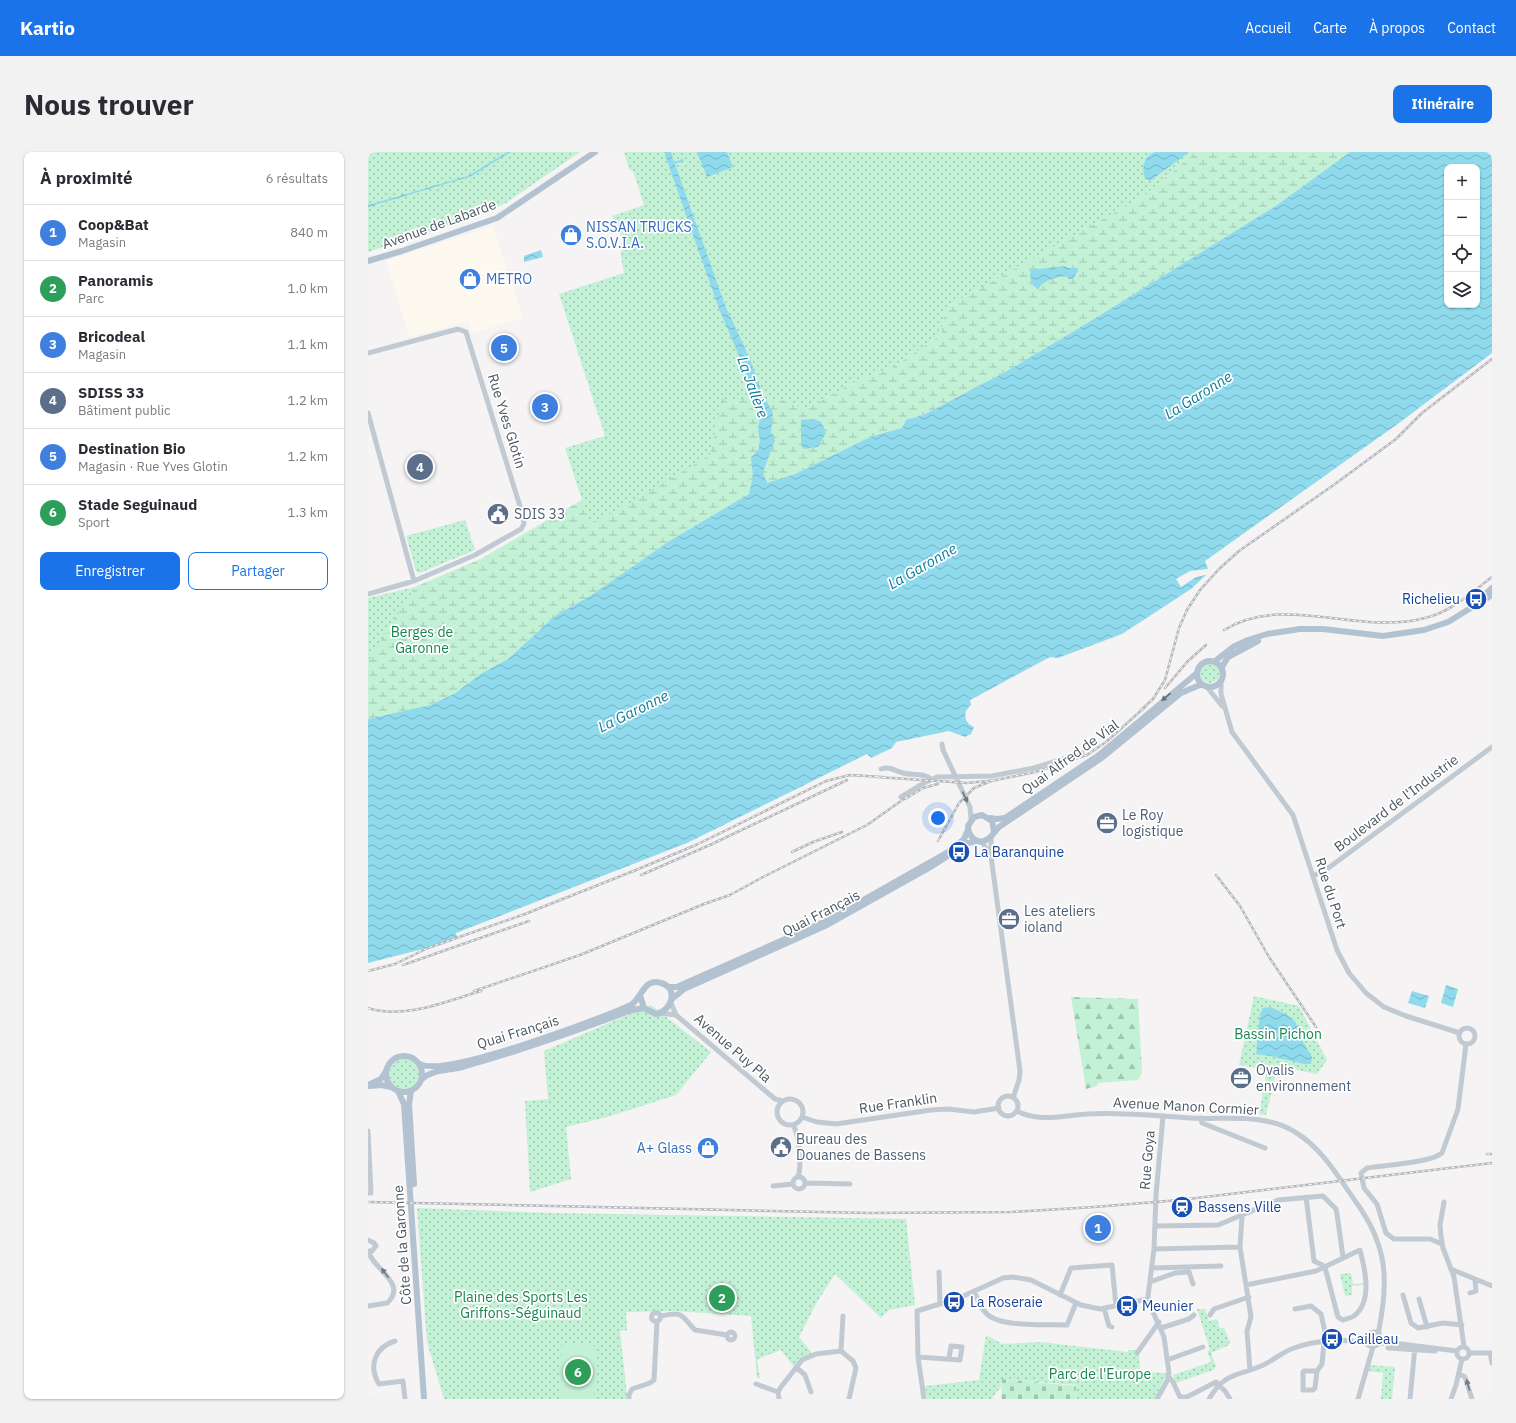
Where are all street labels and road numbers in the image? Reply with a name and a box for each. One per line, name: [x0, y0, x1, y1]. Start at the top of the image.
street label: Avenue de Labarde: [379, 195, 499, 253]
street label: Rue Yves Glotin: [484, 371, 530, 471]
street label: Quai Alfred de Vial: [1018, 715, 1122, 798]
street label: Boulevard de l'Industrie: [1330, 750, 1462, 856]
street label: Rue du Port: [1311, 855, 1351, 931]
street label: Quai Français: [779, 886, 863, 940]
street label: Avenue Puy Pla: [691, 1010, 776, 1087]
street label: Quai Français: [475, 1011, 561, 1053]
street label: Rue Franklin: [858, 1089, 938, 1117]
street label: Avenue Manon Cormier: [1113, 1093, 1259, 1119]
street label: Rue Goya: [1135, 1129, 1159, 1191]
street label: Côte de la Garonne: [389, 1184, 415, 1305]

